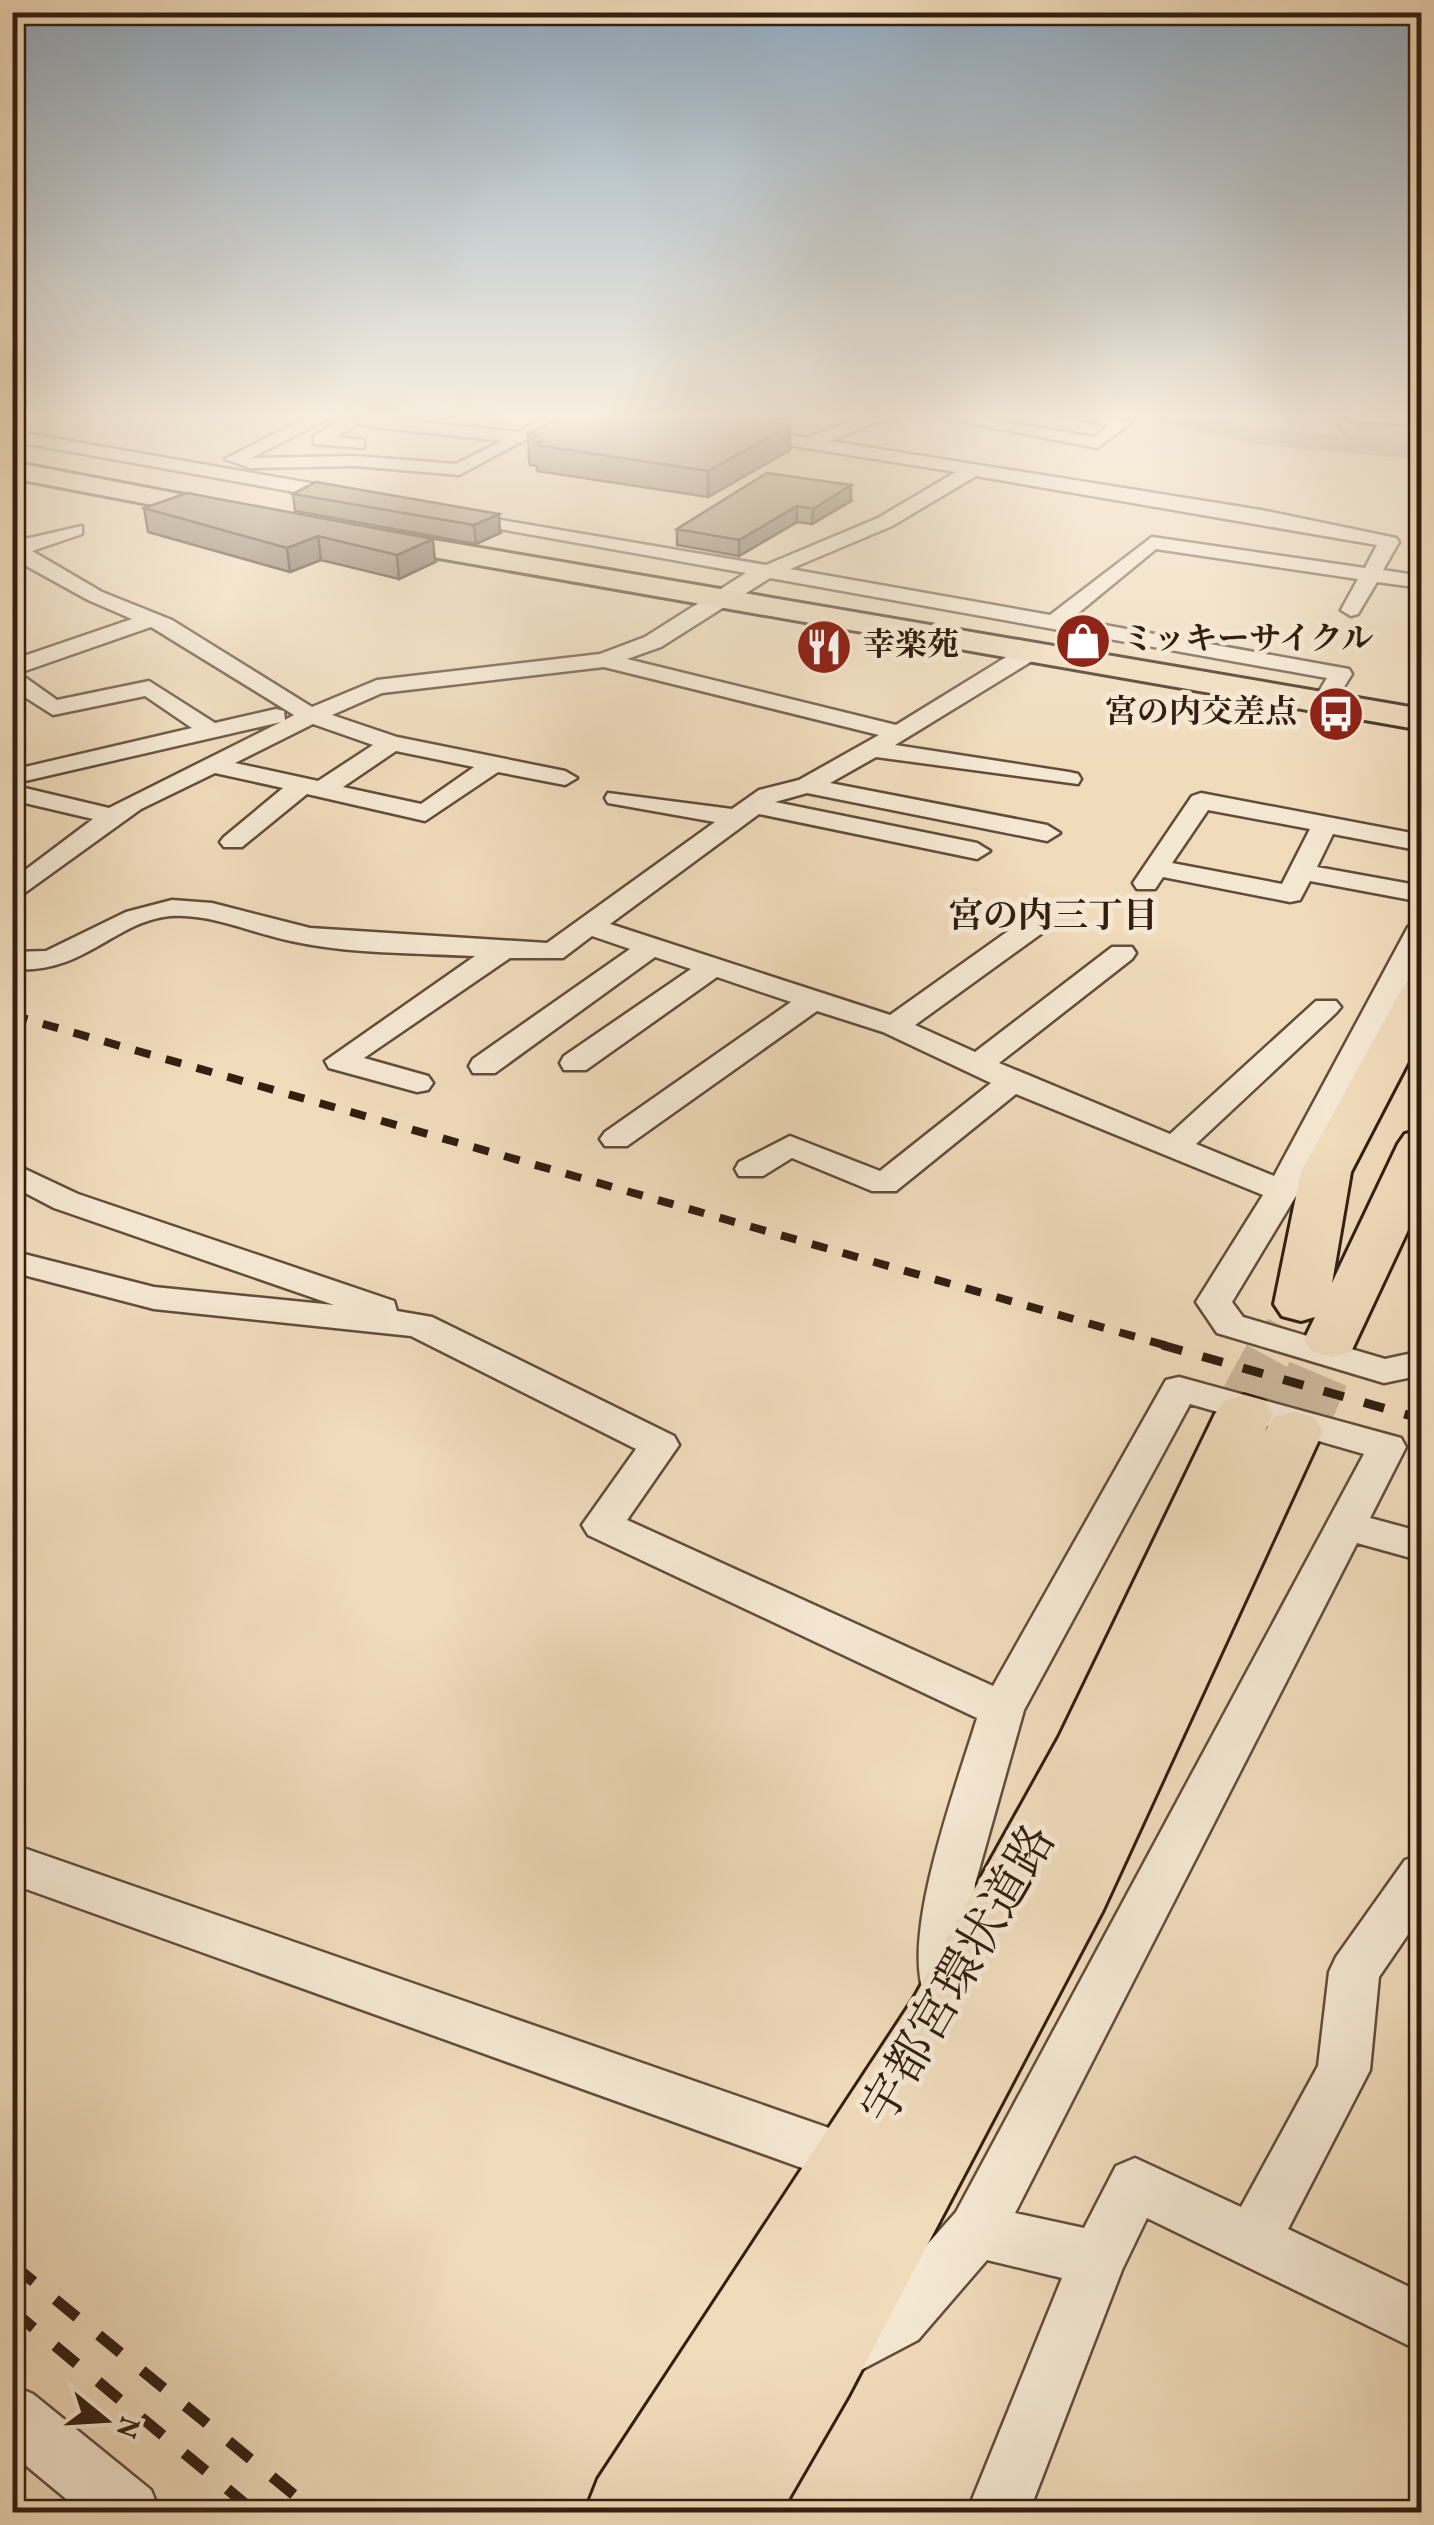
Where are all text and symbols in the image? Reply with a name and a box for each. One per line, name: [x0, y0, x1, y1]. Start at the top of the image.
shop icon: ミッキーサイクル: [1053, 611, 1113, 671]
restaurant icon: 幸楽苑: [794, 617, 854, 677]
place label: ミッキーサイクル: [1122, 619, 1374, 663]
place label: 幸楽苑: [863, 625, 959, 669]
bus stop icon: 宮の内交差点: [1306, 684, 1366, 744]
place label: 宮の内交差点: [1105, 692, 1297, 736]
district label: 宮の内三丁目: [948, 894, 1158, 942]
street label: 宇都宮環状道路: [848, 1814, 1074, 2138]
north arrow: [55, 2370, 155, 2470]
text: N: [105, 2411, 148, 2443]

